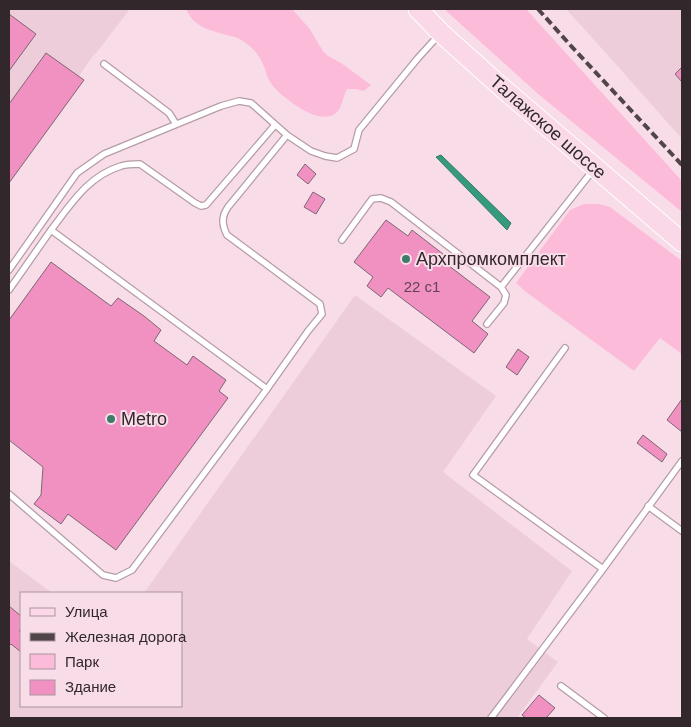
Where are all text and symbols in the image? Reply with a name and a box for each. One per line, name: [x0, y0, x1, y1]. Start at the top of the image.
street label: Талажское шоссе: [486, 71, 610, 183]
place label: Архпромкомплект: [416, 249, 566, 269]
marker: Архпромкомплект: [400, 253, 412, 265]
house number: 22 с1: [404, 278, 440, 295]
place label: Metro: [121, 409, 167, 429]
marker: Metro: [105, 413, 117, 425]
legend: [20, 592, 182, 707]
text: Улица: [65, 603, 108, 620]
text: Железная дорога: [65, 628, 187, 645]
text: Парк: [65, 653, 99, 670]
text: Здание: [65, 678, 116, 695]

